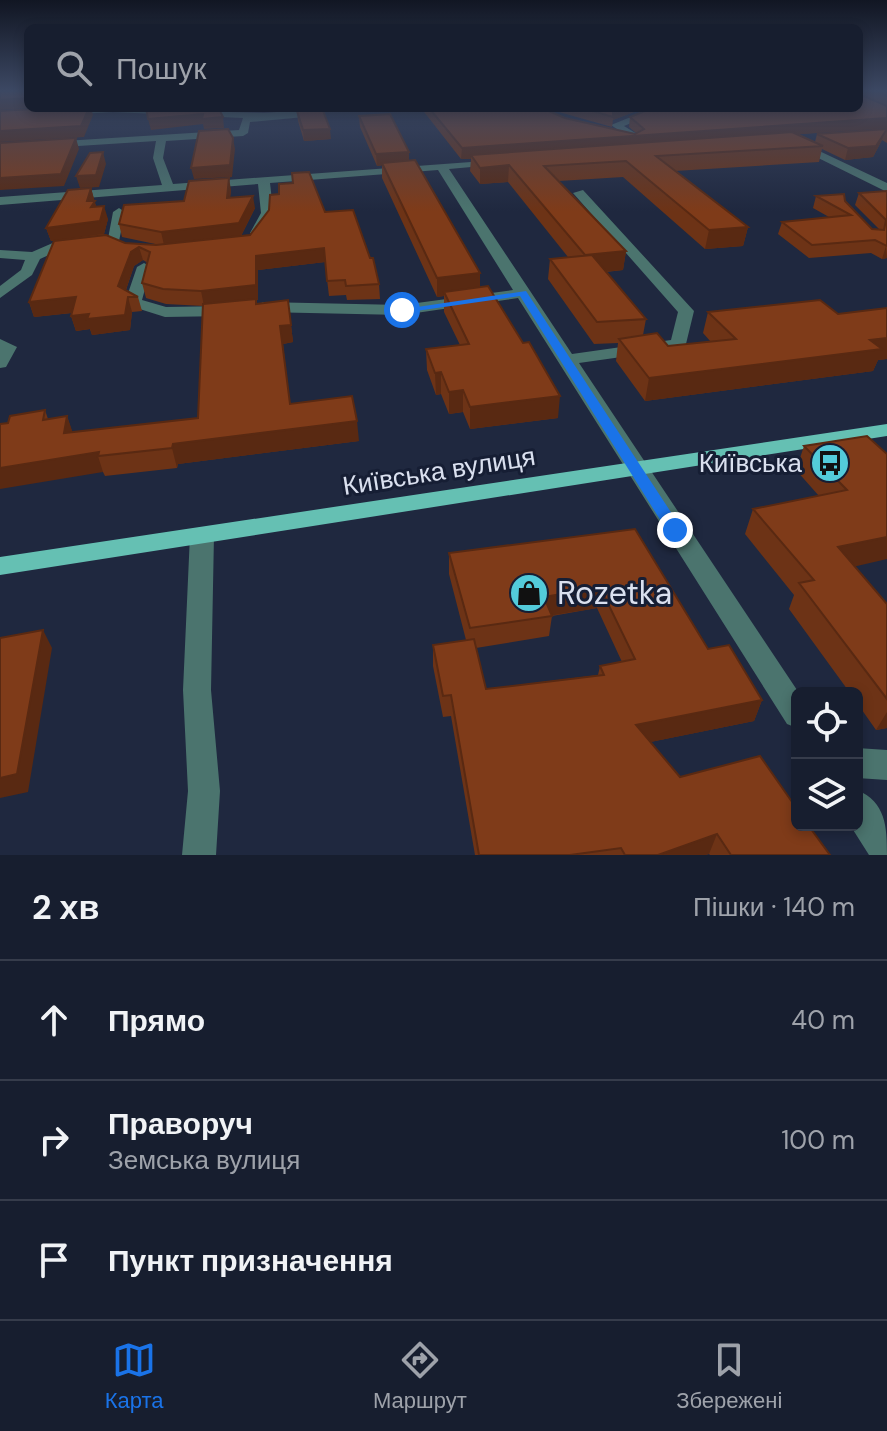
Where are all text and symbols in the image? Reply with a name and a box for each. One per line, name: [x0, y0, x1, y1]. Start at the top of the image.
search box: [24, 24, 863, 112]
icon: search: [52, 46, 96, 90]
text: Пошук: [116, 49, 206, 88]
route start: [384, 292, 420, 328]
street label: Київська вулиця: [340, 439, 538, 503]
bus stop icon: Київська: [809, 442, 851, 484]
place label: Київська: [699, 446, 803, 480]
route end: [657, 512, 693, 548]
shop icon: Rozetka: [508, 572, 550, 614]
place label: Rozetka: [557, 572, 672, 614]
map controls: [791, 687, 863, 831]
button: locate: [791, 687, 863, 759]
button: layers: [791, 759, 863, 831]
text: 2 хв: [32, 885, 99, 930]
text: Пішки · 140 m: [693, 890, 855, 924]
icon: ahead: [32, 998, 76, 1042]
text: Прямо: [108, 1001, 205, 1040]
text: 40 m: [791, 1003, 855, 1037]
text: Праворуч: [108, 1104, 253, 1143]
icon: right: [32, 1118, 76, 1162]
text: 100 m: [781, 1123, 855, 1157]
text: Земська вулиця: [108, 1143, 300, 1177]
icon: arrive: [32, 1238, 76, 1282]
text: Пункт призначення: [108, 1241, 393, 1280]
tab: Карта: [105, 1338, 164, 1415]
tab: Маршрут: [373, 1338, 467, 1415]
tab: Збережені: [676, 1338, 782, 1415]

